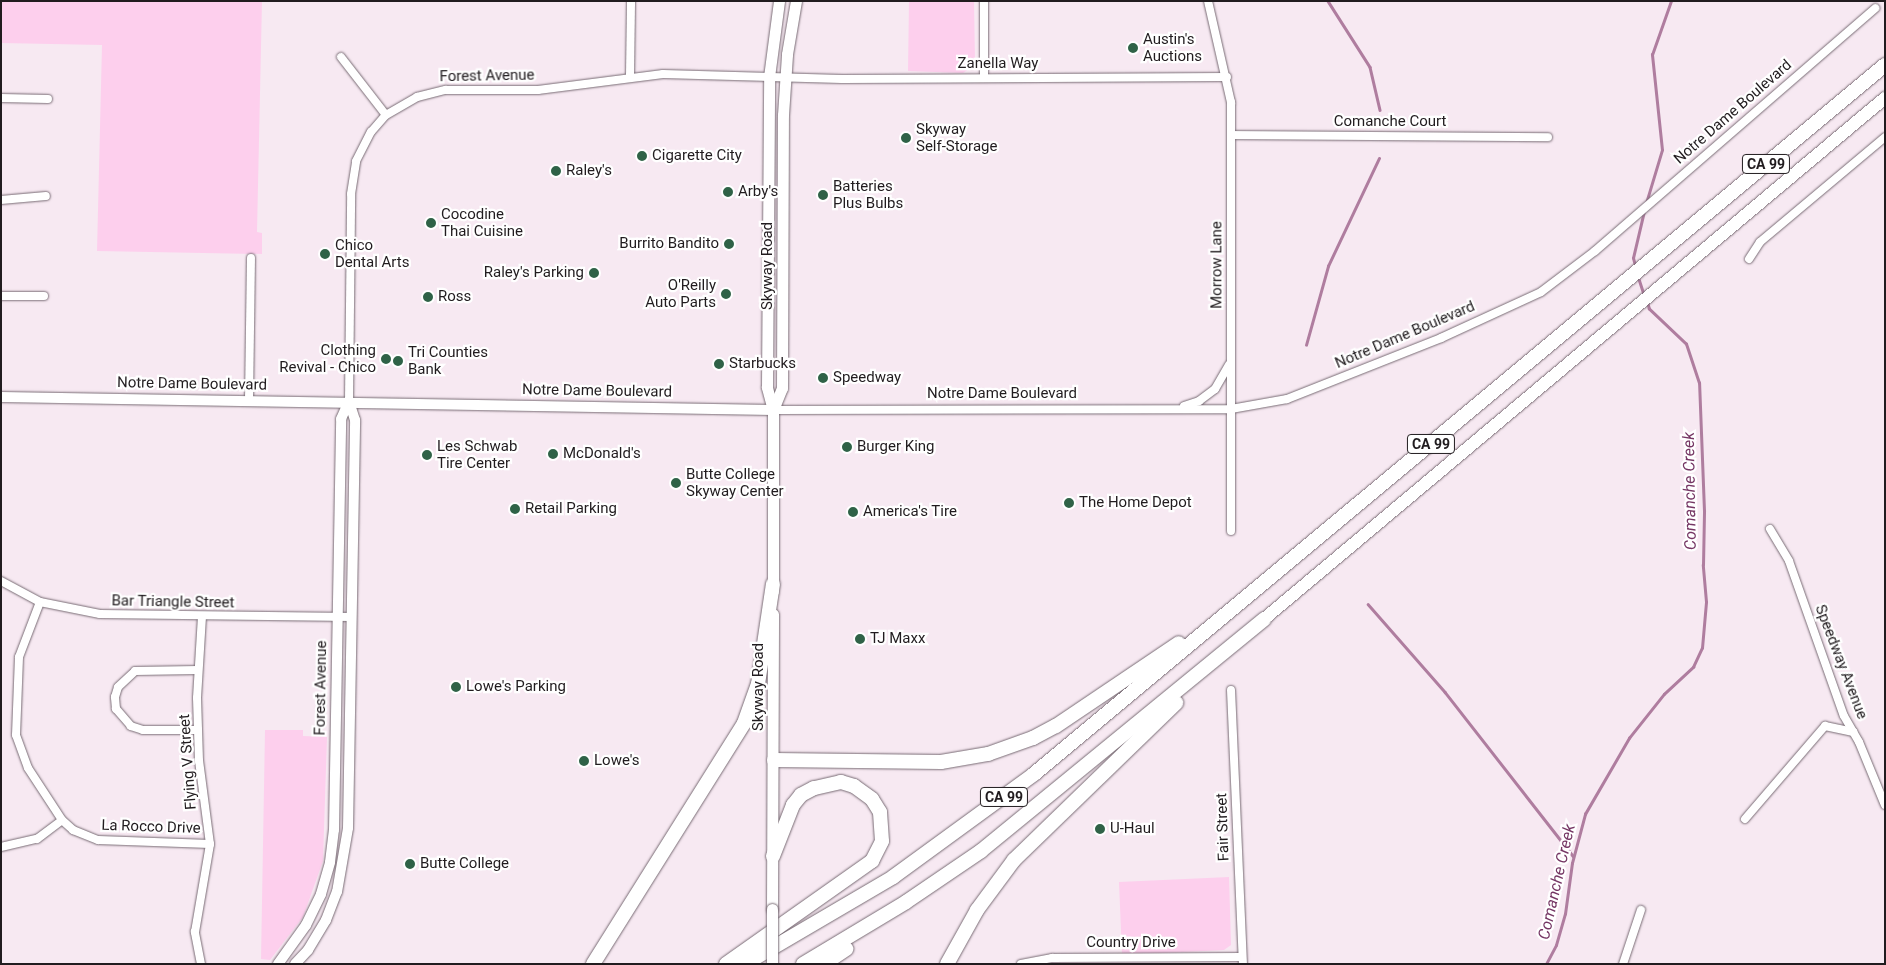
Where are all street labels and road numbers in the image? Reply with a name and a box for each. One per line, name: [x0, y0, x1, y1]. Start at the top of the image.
street label: Zanella Way: [958, 55, 1038, 73]
street label: Notre Dame Boulevard: [1670, 56, 1796, 168]
street label: Forest Avenue: [439, 66, 535, 86]
street label: Comanche Court: [1334, 113, 1446, 131]
road number: CA 99: [1741, 152, 1791, 175]
street label: Morrow Lane: [1208, 221, 1226, 309]
street label: Skyway Road: [759, 222, 777, 310]
street label: Notre Dame Boulevard: [1332, 297, 1478, 373]
street label: Notre Dame Boulevard: [117, 374, 267, 394]
street label: Notre Dame Boulevard: [522, 381, 672, 401]
street label: Notre Dame Boulevard: [927, 385, 1077, 403]
road number: CA 99: [1406, 432, 1456, 456]
street label: Bar Triangle Street: [111, 592, 235, 612]
street label: Speedway Avenue: [1811, 602, 1871, 722]
street label: Forest Avenue: [311, 640, 331, 736]
street label: Skyway Road: [750, 643, 768, 731]
street label: Flying V Street: [176, 714, 200, 810]
road number: CA 99: [979, 786, 1029, 809]
street label: Fair Street: [1213, 793, 1233, 861]
street label: La Rocco Drive: [101, 816, 201, 838]
street label: Country Drive: [1086, 934, 1176, 952]

